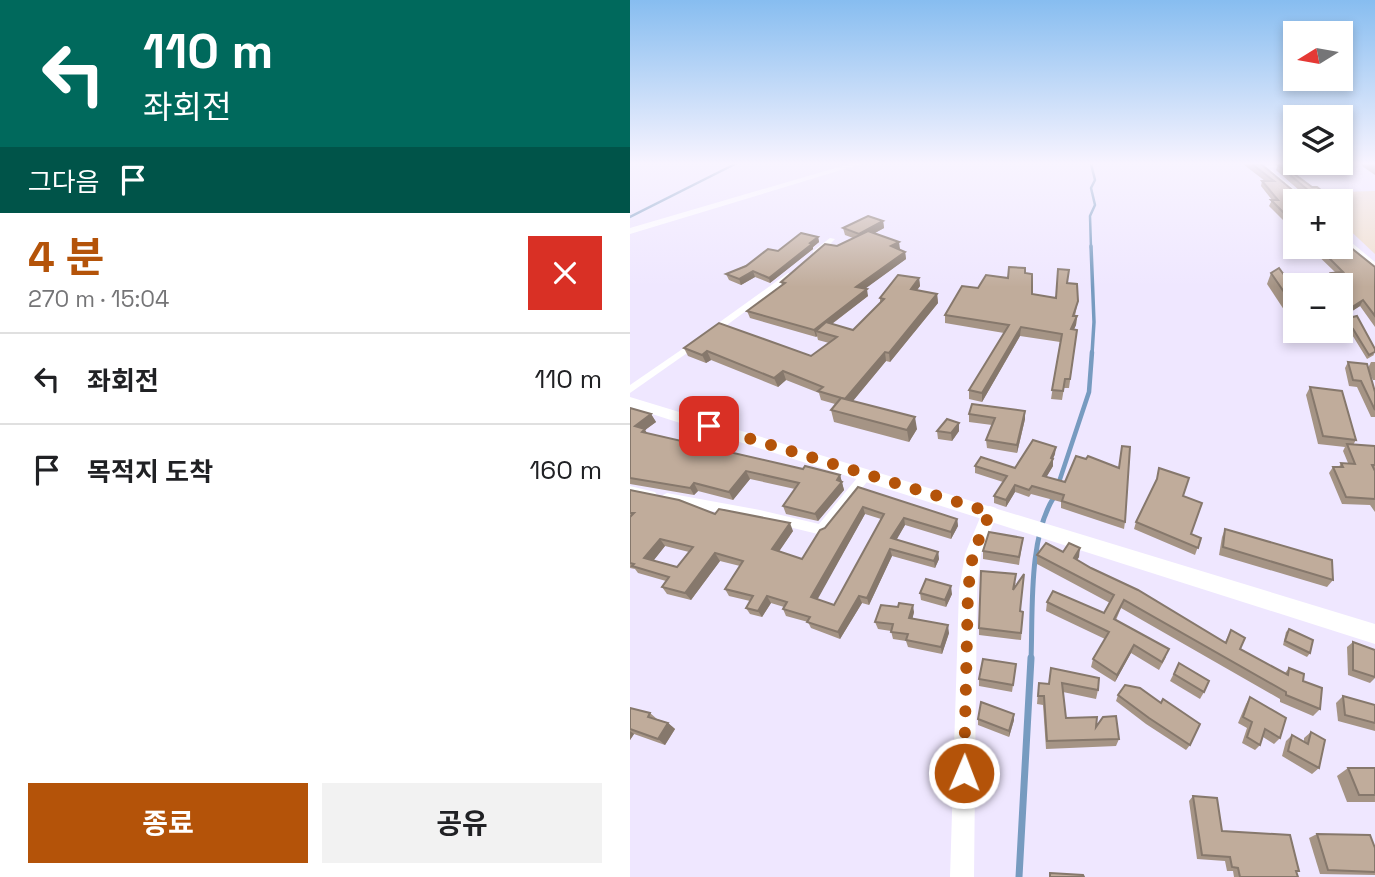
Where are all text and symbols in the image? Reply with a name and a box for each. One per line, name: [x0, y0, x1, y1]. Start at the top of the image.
text: 110 m: [143, 20, 273, 82]
north arrow: [1283, 21, 1353, 91]
map controls: [1283, 21, 1353, 343]
icon: left: [28, 28, 119, 119]
text: 좌회전: [143, 87, 231, 127]
button: layers: [1283, 105, 1353, 175]
icon: arrive: [114, 161, 152, 199]
text: 그다음: [28, 165, 100, 199]
button: +: [1283, 189, 1353, 259]
text: 4 분: [28, 231, 104, 284]
button: close: [528, 236, 602, 310]
button: −: [1283, 273, 1353, 343]
text: 270 m · 15:04: [28, 284, 169, 314]
icon: left: [28, 360, 66, 398]
text: 110 m: [535, 362, 602, 396]
text: 좌회전: [87, 364, 159, 398]
pin: [679, 396, 739, 456]
icon: arrive: [690, 407, 728, 445]
icon: arrive: [28, 451, 66, 489]
text: 160 m: [530, 453, 602, 487]
text: 목적지 도착: [87, 455, 213, 489]
position arrow: [927, 736, 1001, 810]
button: 종료: [28, 783, 308, 863]
button: 공유: [322, 783, 602, 863]

